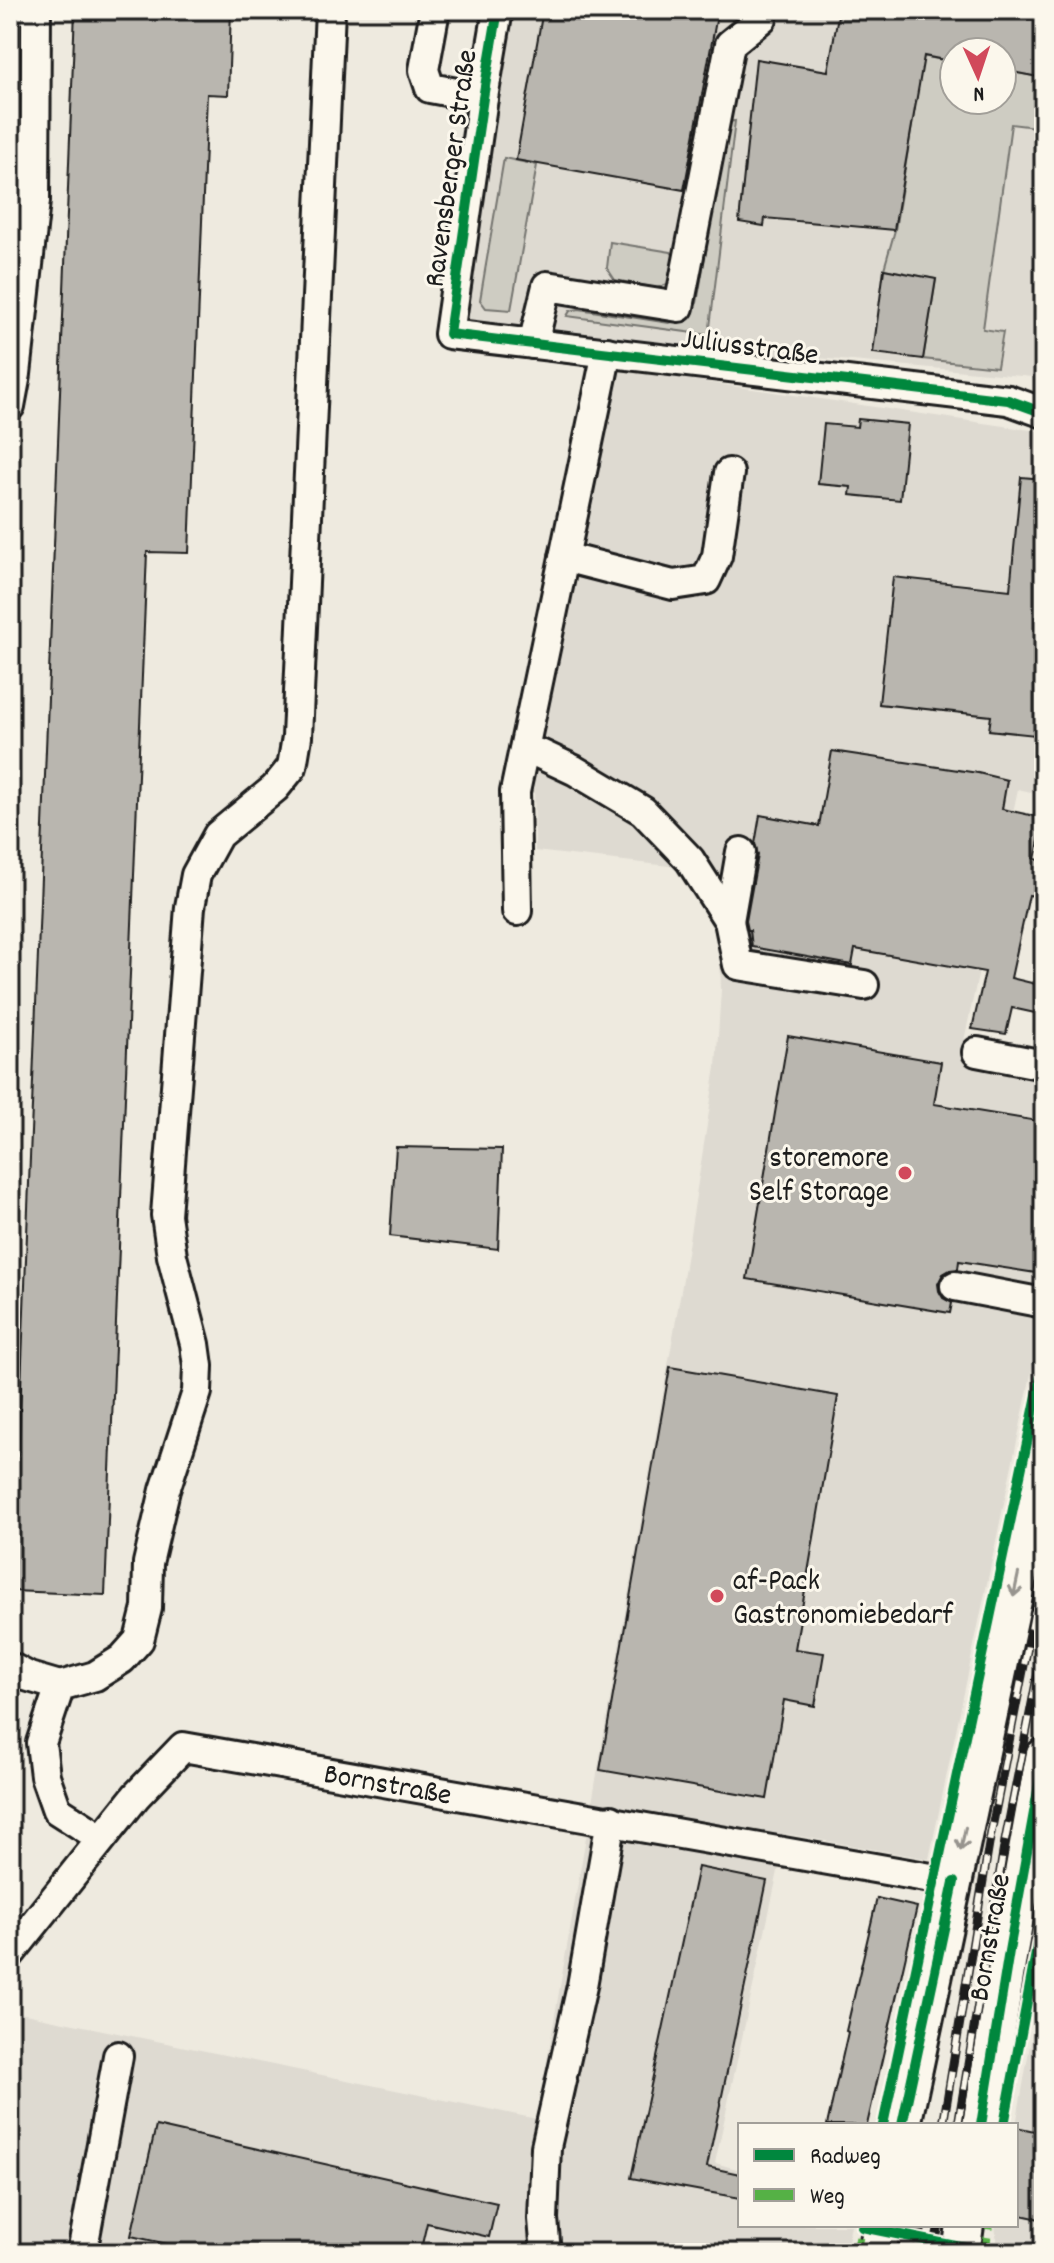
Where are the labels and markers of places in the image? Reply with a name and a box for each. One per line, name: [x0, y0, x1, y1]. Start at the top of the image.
place label: storemore Self Storage: [749, 1139, 889, 1216]
marker: storemore Self Storage: [896, 1164, 914, 1182]
place label: af-Pack Gastronomiebedarf: [733, 1562, 954, 1639]
marker: af-Pack Gastronomiebedarf: [708, 1587, 726, 1605]

